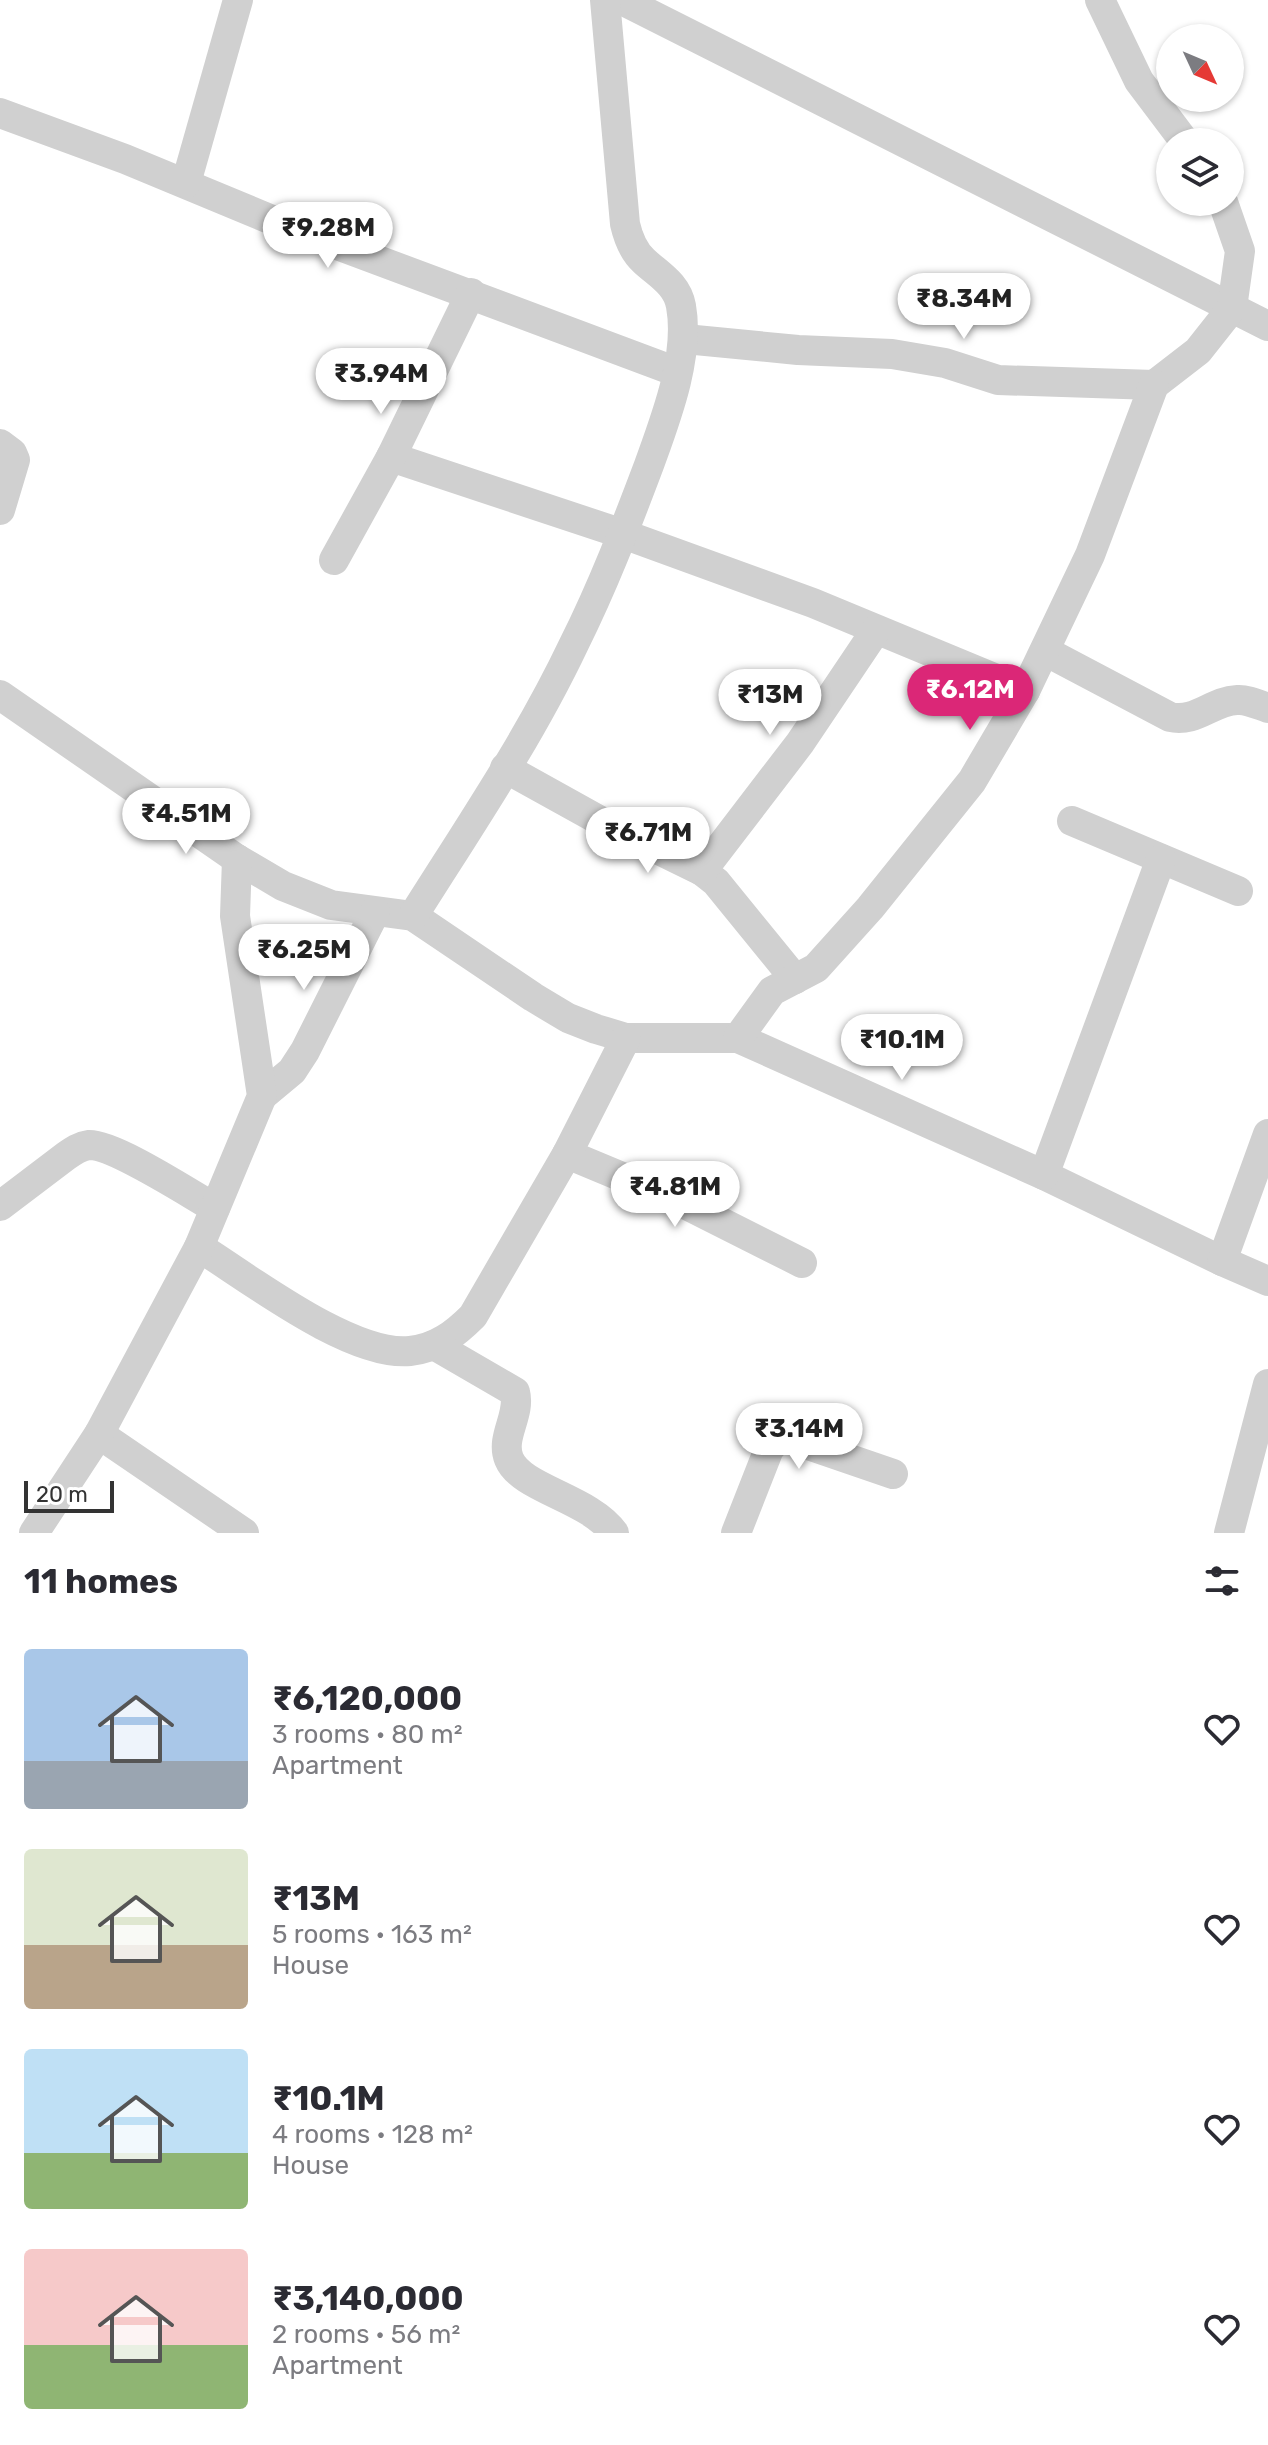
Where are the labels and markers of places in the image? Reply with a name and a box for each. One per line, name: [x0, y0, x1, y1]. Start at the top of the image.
pin: ₹9.28M: [263, 202, 393, 270]
pin: ₹8.34M: [899, 273, 1029, 341]
pin: ₹3.94M: [316, 348, 446, 416]
pin: ₹6.12M: [905, 664, 1035, 732]
pin: ₹13M: [723, 669, 817, 737]
pin: ₹4.51M: [121, 788, 251, 856]
pin: ₹6.71M: [583, 807, 713, 875]
pin: ₹6.25M: [239, 924, 369, 992]
pin: ₹10.1M: [837, 1014, 967, 1082]
pin: ₹4.81M: [610, 1161, 740, 1229]
pin: ₹3.14M: [734, 1403, 864, 1471]

